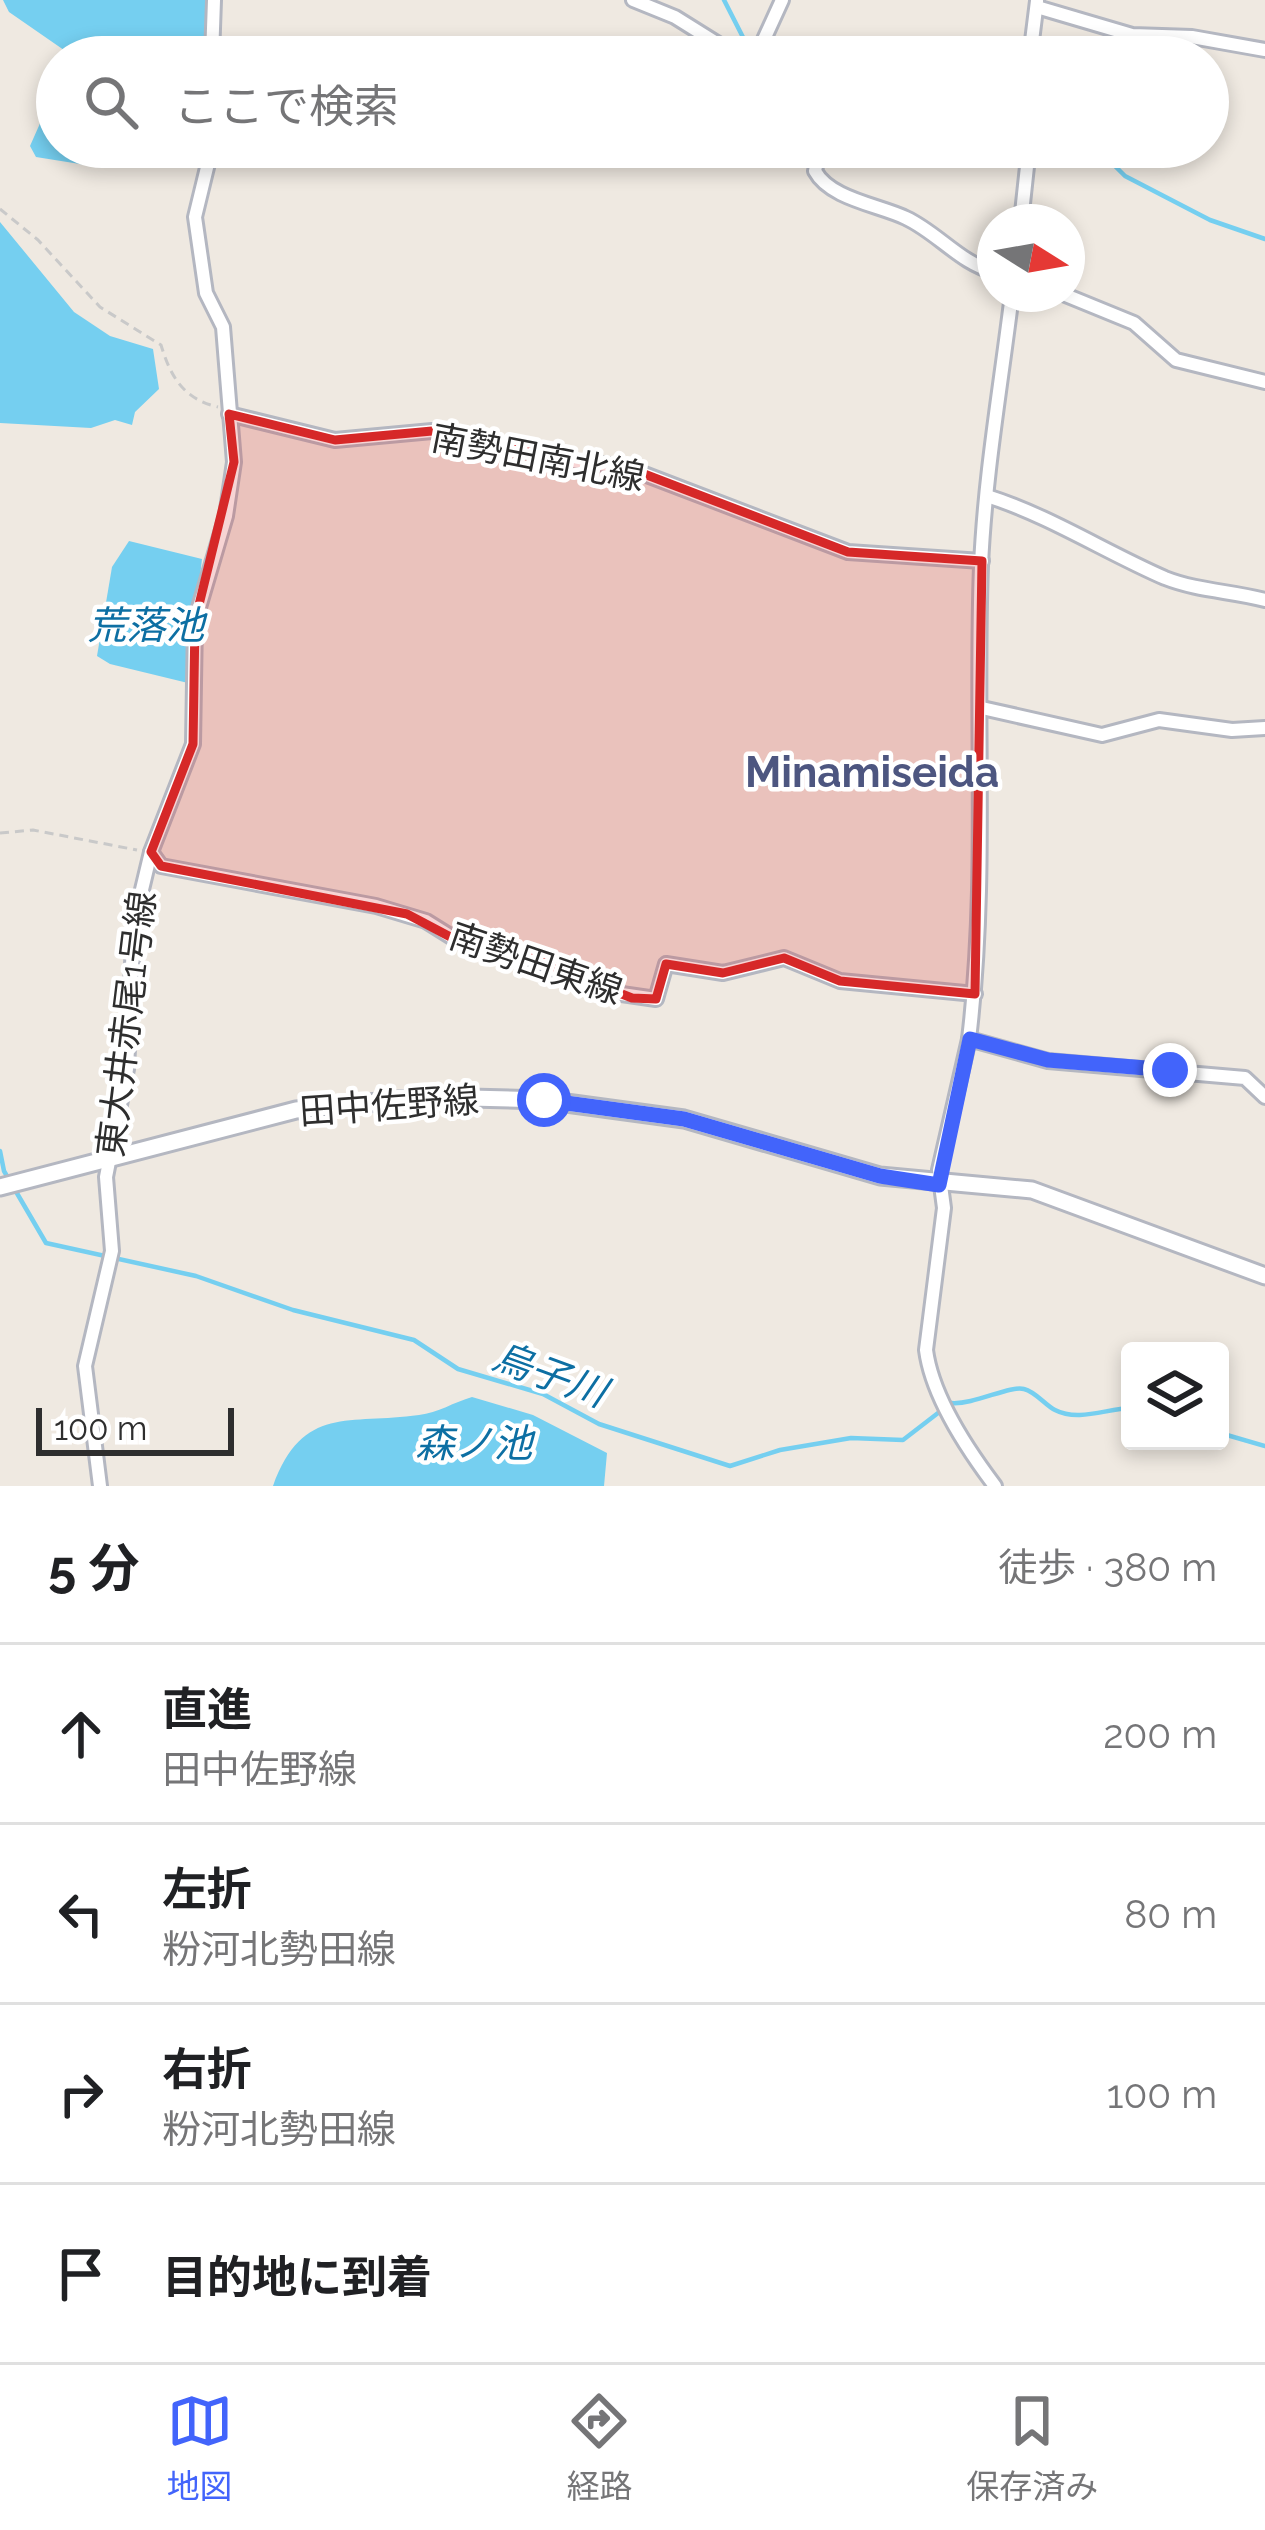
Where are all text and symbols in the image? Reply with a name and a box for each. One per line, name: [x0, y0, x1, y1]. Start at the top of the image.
search box: [36, 36, 1229, 168]
icon: search: [78, 69, 144, 135]
text: ここで検索: [174, 80, 399, 133]
north arrow: [977, 204, 1085, 312]
street label: 南勢田南北線: [428, 416, 648, 498]
water label: 荒落池: [87, 602, 208, 648]
district label: Minamiseida: [745, 748, 999, 797]
street label: 東大井赤尾1号線: [89, 889, 163, 1159]
street label: 南勢田東線: [444, 914, 628, 1012]
route end: [1143, 1043, 1197, 1097]
route start: [517, 1073, 571, 1127]
street label: 田中佐野線: [298, 1078, 480, 1132]
water label: 烏子川: [487, 1332, 617, 1417]
map controls: [1121, 1342, 1229, 1450]
button: layers: [1121, 1342, 1229, 1450]
scale bar: [36, 1402, 234, 1455]
text: 100 m: [54, 1409, 147, 1448]
water label: 森ノ池: [415, 1420, 536, 1466]
text: 5 分: [48, 1538, 140, 1598]
text: 徒歩 · 380 m: [998, 1544, 1217, 1590]
text: 直進: [162, 1683, 252, 1736]
icon: ahead: [48, 1701, 114, 1767]
text: 200 m: [1103, 1711, 1217, 1757]
text: 田中佐野線: [162, 1746, 357, 1792]
text: 左折: [162, 1863, 252, 1916]
icon: left: [48, 1881, 114, 1947]
text: 80 m: [1124, 1891, 1217, 1937]
text: 粉河北勢田線: [162, 1926, 396, 1972]
text: 右折: [162, 2043, 252, 2096]
icon: right: [48, 2061, 114, 2127]
text: 100 m: [1107, 2071, 1217, 2117]
text: 粉河北勢田線: [162, 2106, 396, 2152]
icon: arrive: [48, 2241, 114, 2307]
text: 目的地に到着: [162, 2251, 432, 2304]
tab: 地図: [167, 2388, 233, 2508]
tab: 経路: [566, 2388, 632, 2508]
tab: 保存済み: [966, 2388, 1098, 2508]

